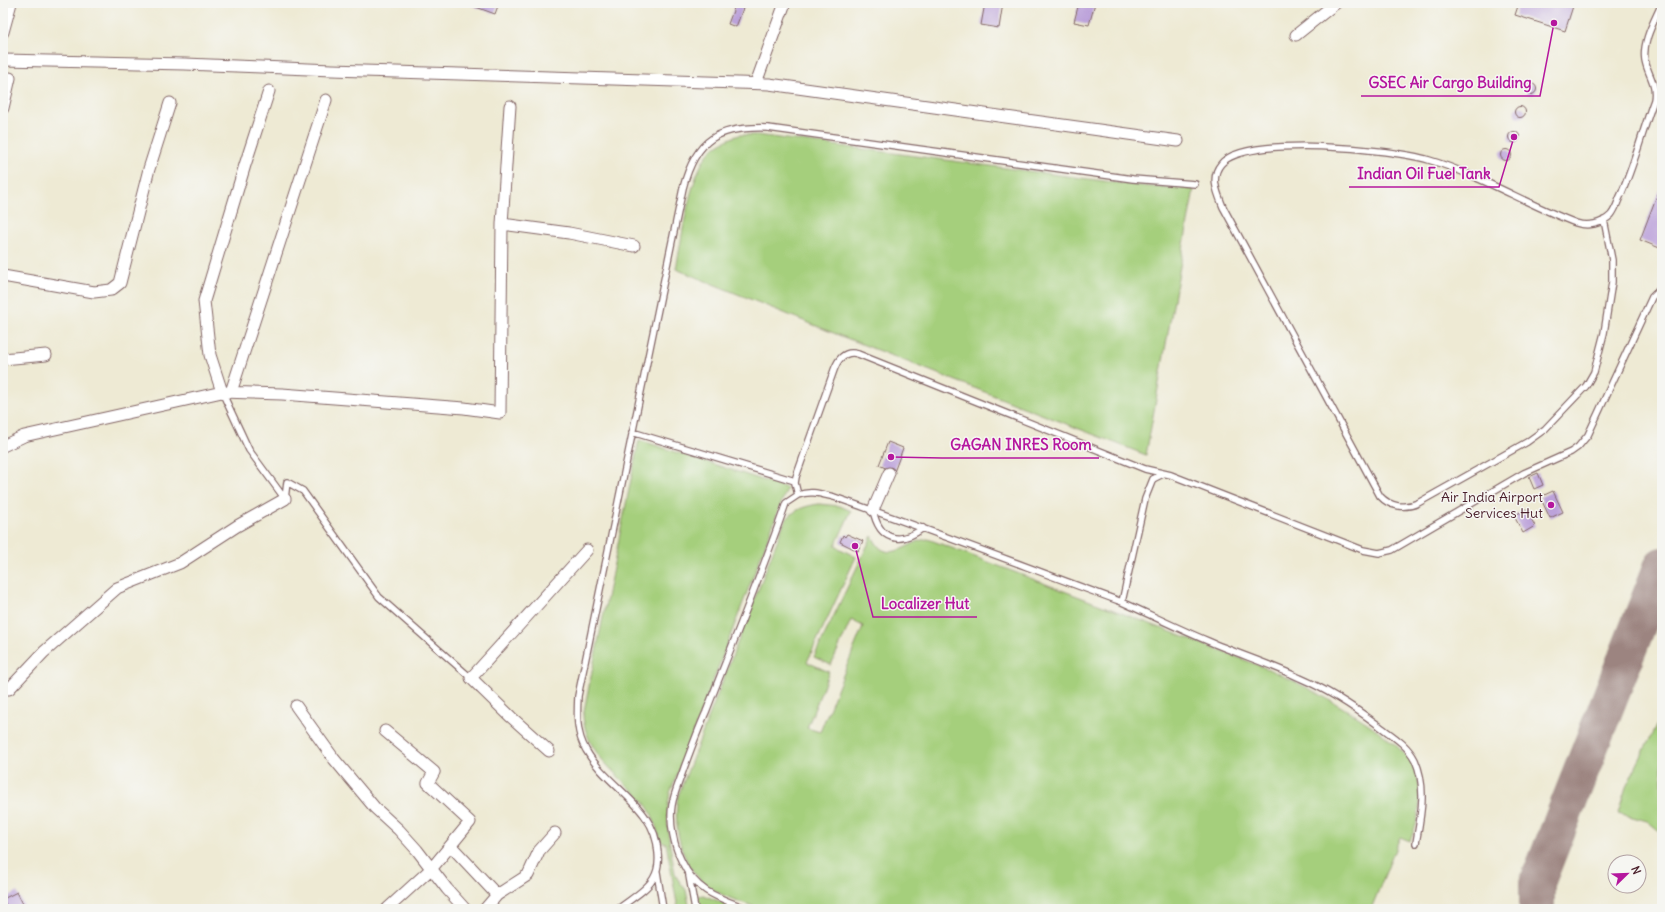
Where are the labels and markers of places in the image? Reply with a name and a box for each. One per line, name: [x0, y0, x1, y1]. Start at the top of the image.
callout: GSEC Air Cargo Building: [1361, 69, 1540, 96]
callout: Indian Oil Fuel Tank: [1349, 160, 1499, 187]
callout: GAGAN INRES Room: [942, 431, 1099, 458]
place label: Air India Airport Services Hut: [1441, 488, 1543, 522]
marker: Air India Airport Services Hut: [1546, 500, 1556, 510]
callout: Localizer Hut: [873, 590, 977, 617]

